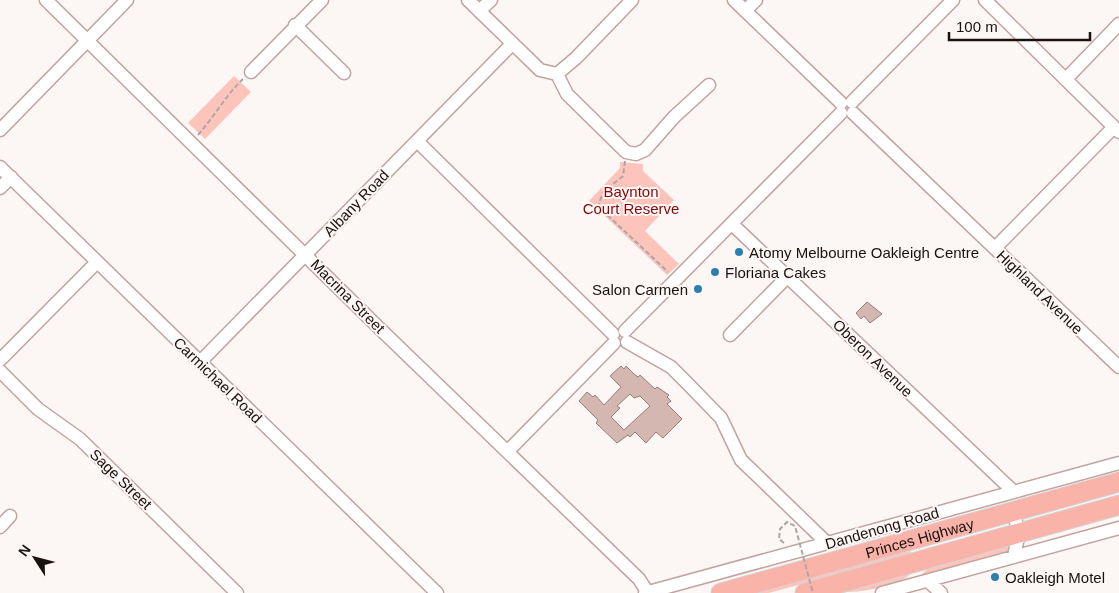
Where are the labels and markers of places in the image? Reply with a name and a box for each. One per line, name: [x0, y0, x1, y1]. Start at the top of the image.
place label: Atomy Melbourne Oakleigh Centre: [749, 244, 979, 261]
marker: Atomy Melbourne Oakleigh Centre: [733, 246, 745, 258]
place label: Floriana Cakes: [725, 264, 826, 281]
marker: Floriana Cakes: [709, 266, 721, 278]
place label: Salon Carmen: [592, 281, 688, 298]
marker: Salon Carmen: [692, 283, 704, 295]
place label: Oakleigh Motel: [1005, 569, 1105, 586]
marker: Oakleigh Motel: [989, 571, 1001, 583]

